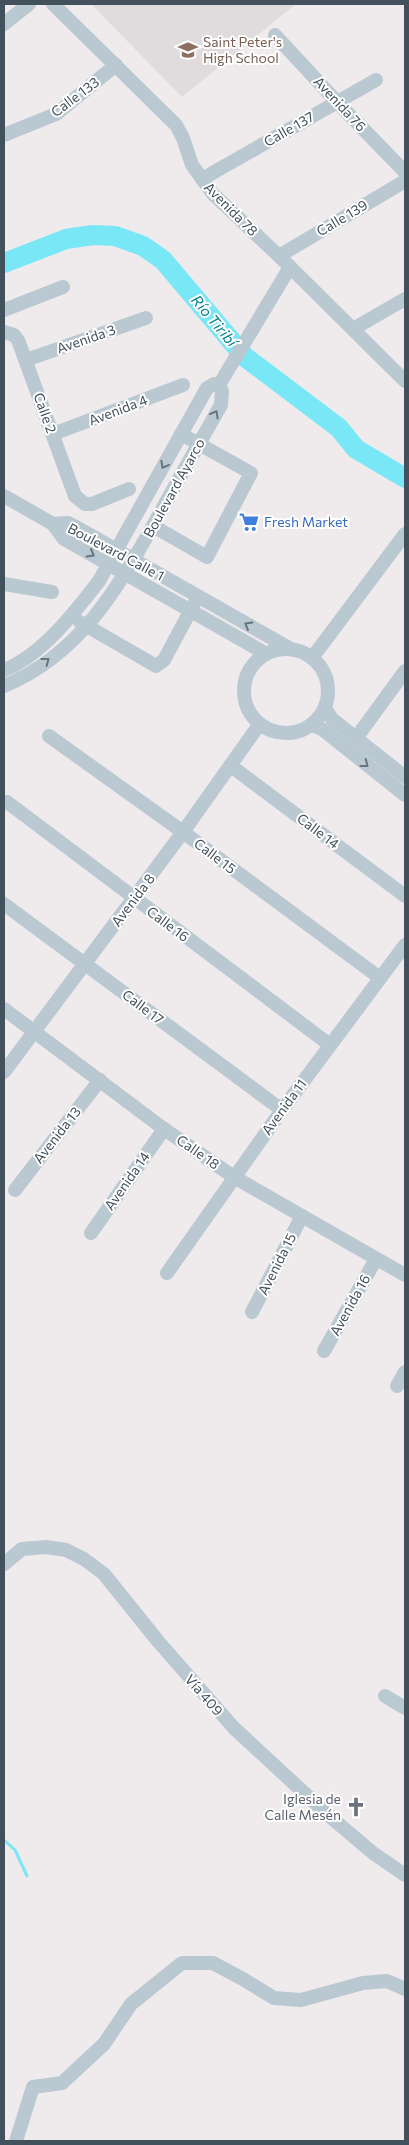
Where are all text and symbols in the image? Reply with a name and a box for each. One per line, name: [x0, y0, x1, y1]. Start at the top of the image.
place label: Saint Peter's High School: [203, 33, 282, 66]
school or university icon: Saint Peter's High School: [177, 39, 199, 61]
street label: Calle 133: [47, 73, 102, 120]
street label: Avenida 76: [311, 73, 370, 135]
street label: Calle 137: [261, 107, 317, 150]
street label: Avenida 78: [201, 178, 262, 239]
street label: Calle 139: [313, 196, 370, 239]
water label: Río Tiribí: [188, 291, 243, 351]
street label: Avenida 3: [54, 321, 118, 357]
street label: Calle 2: [30, 390, 61, 436]
street label: Avenida 4: [86, 390, 150, 428]
one-way arrow: [209, 411, 219, 420]
street label: Boulevard Ayarco: [139, 435, 208, 540]
one-way arrow: [160, 459, 170, 468]
supermarket icon: Fresh Market: [238, 511, 260, 533]
place label: Fresh Market: [264, 513, 348, 530]
street label: Boulevard Calle 1: [65, 519, 167, 584]
one-way arrow: [85, 547, 94, 557]
one-way arrow: [245, 622, 254, 632]
one-way arrow: [40, 659, 49, 667]
one-way arrow: [359, 758, 369, 767]
street label: Calle 14: [294, 809, 343, 852]
street label: Calle 15: [191, 834, 240, 877]
street label: Avenida 8: [107, 870, 158, 929]
street label: Calle 16: [144, 902, 193, 945]
street label: Calle 17: [119, 986, 167, 1028]
street label: Avenida 11: [258, 1075, 310, 1138]
street label: Avenida 13: [29, 1103, 84, 1166]
street label: Calle 18: [174, 1131, 223, 1172]
street label: Avenida 14: [100, 1148, 153, 1213]
street label: Avenida 15: [254, 1230, 299, 1298]
street label: Avenida 16: [326, 1271, 373, 1338]
street label: Vía 409: [182, 1671, 227, 1719]
place label: Iglesia de Calle Mesén: [264, 1790, 341, 1823]
church icon: Iglesia de Calle Mesén: [345, 1796, 367, 1818]

